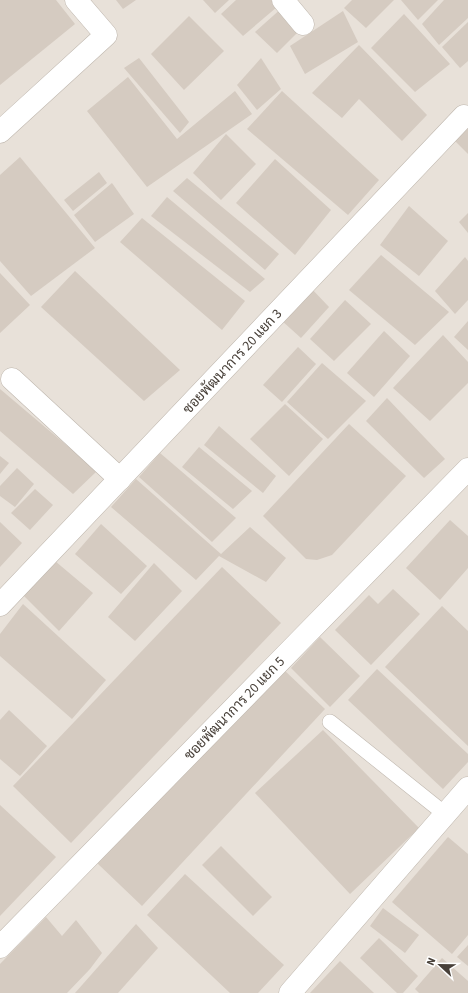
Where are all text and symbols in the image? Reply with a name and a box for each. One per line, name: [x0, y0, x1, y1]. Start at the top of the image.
street label: ซอยพัฒนาการ 20 แยก 3: [179, 305, 287, 419]
street label: ซอยพัฒนาการ 20 แยก 5: [180, 652, 290, 765]
north arrow: [420, 945, 460, 985]
text: N: [423, 955, 440, 968]

